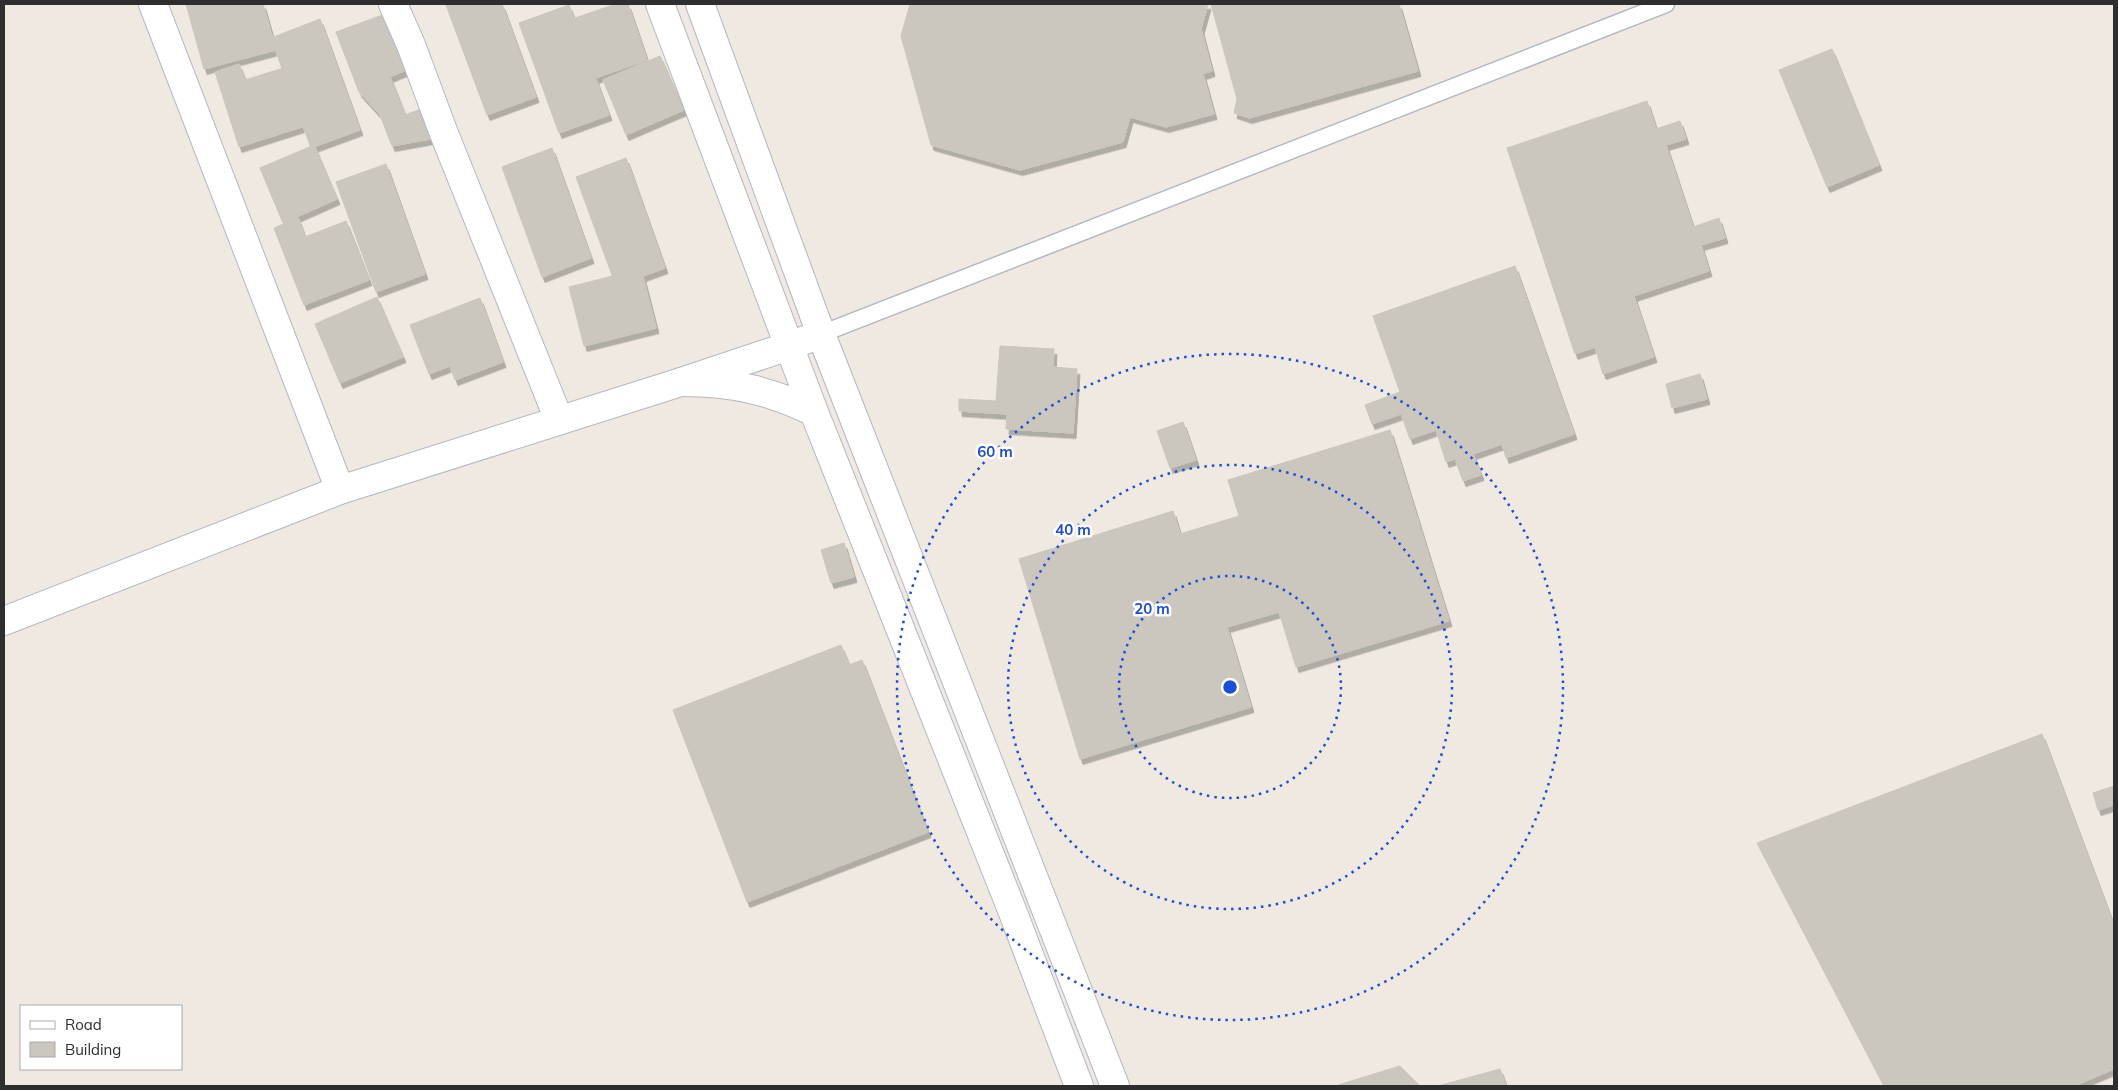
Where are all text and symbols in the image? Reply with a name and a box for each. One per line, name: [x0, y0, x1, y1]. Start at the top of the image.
text: 60 m: [977, 442, 1013, 461]
text: 40 m: [1055, 520, 1091, 539]
text: 20 m: [1134, 599, 1170, 618]
centre of rings: [1221, 678, 1239, 696]
legend: [20, 1005, 182, 1070]
text: Road: [65, 1015, 102, 1034]
text: Building: [65, 1040, 121, 1059]

